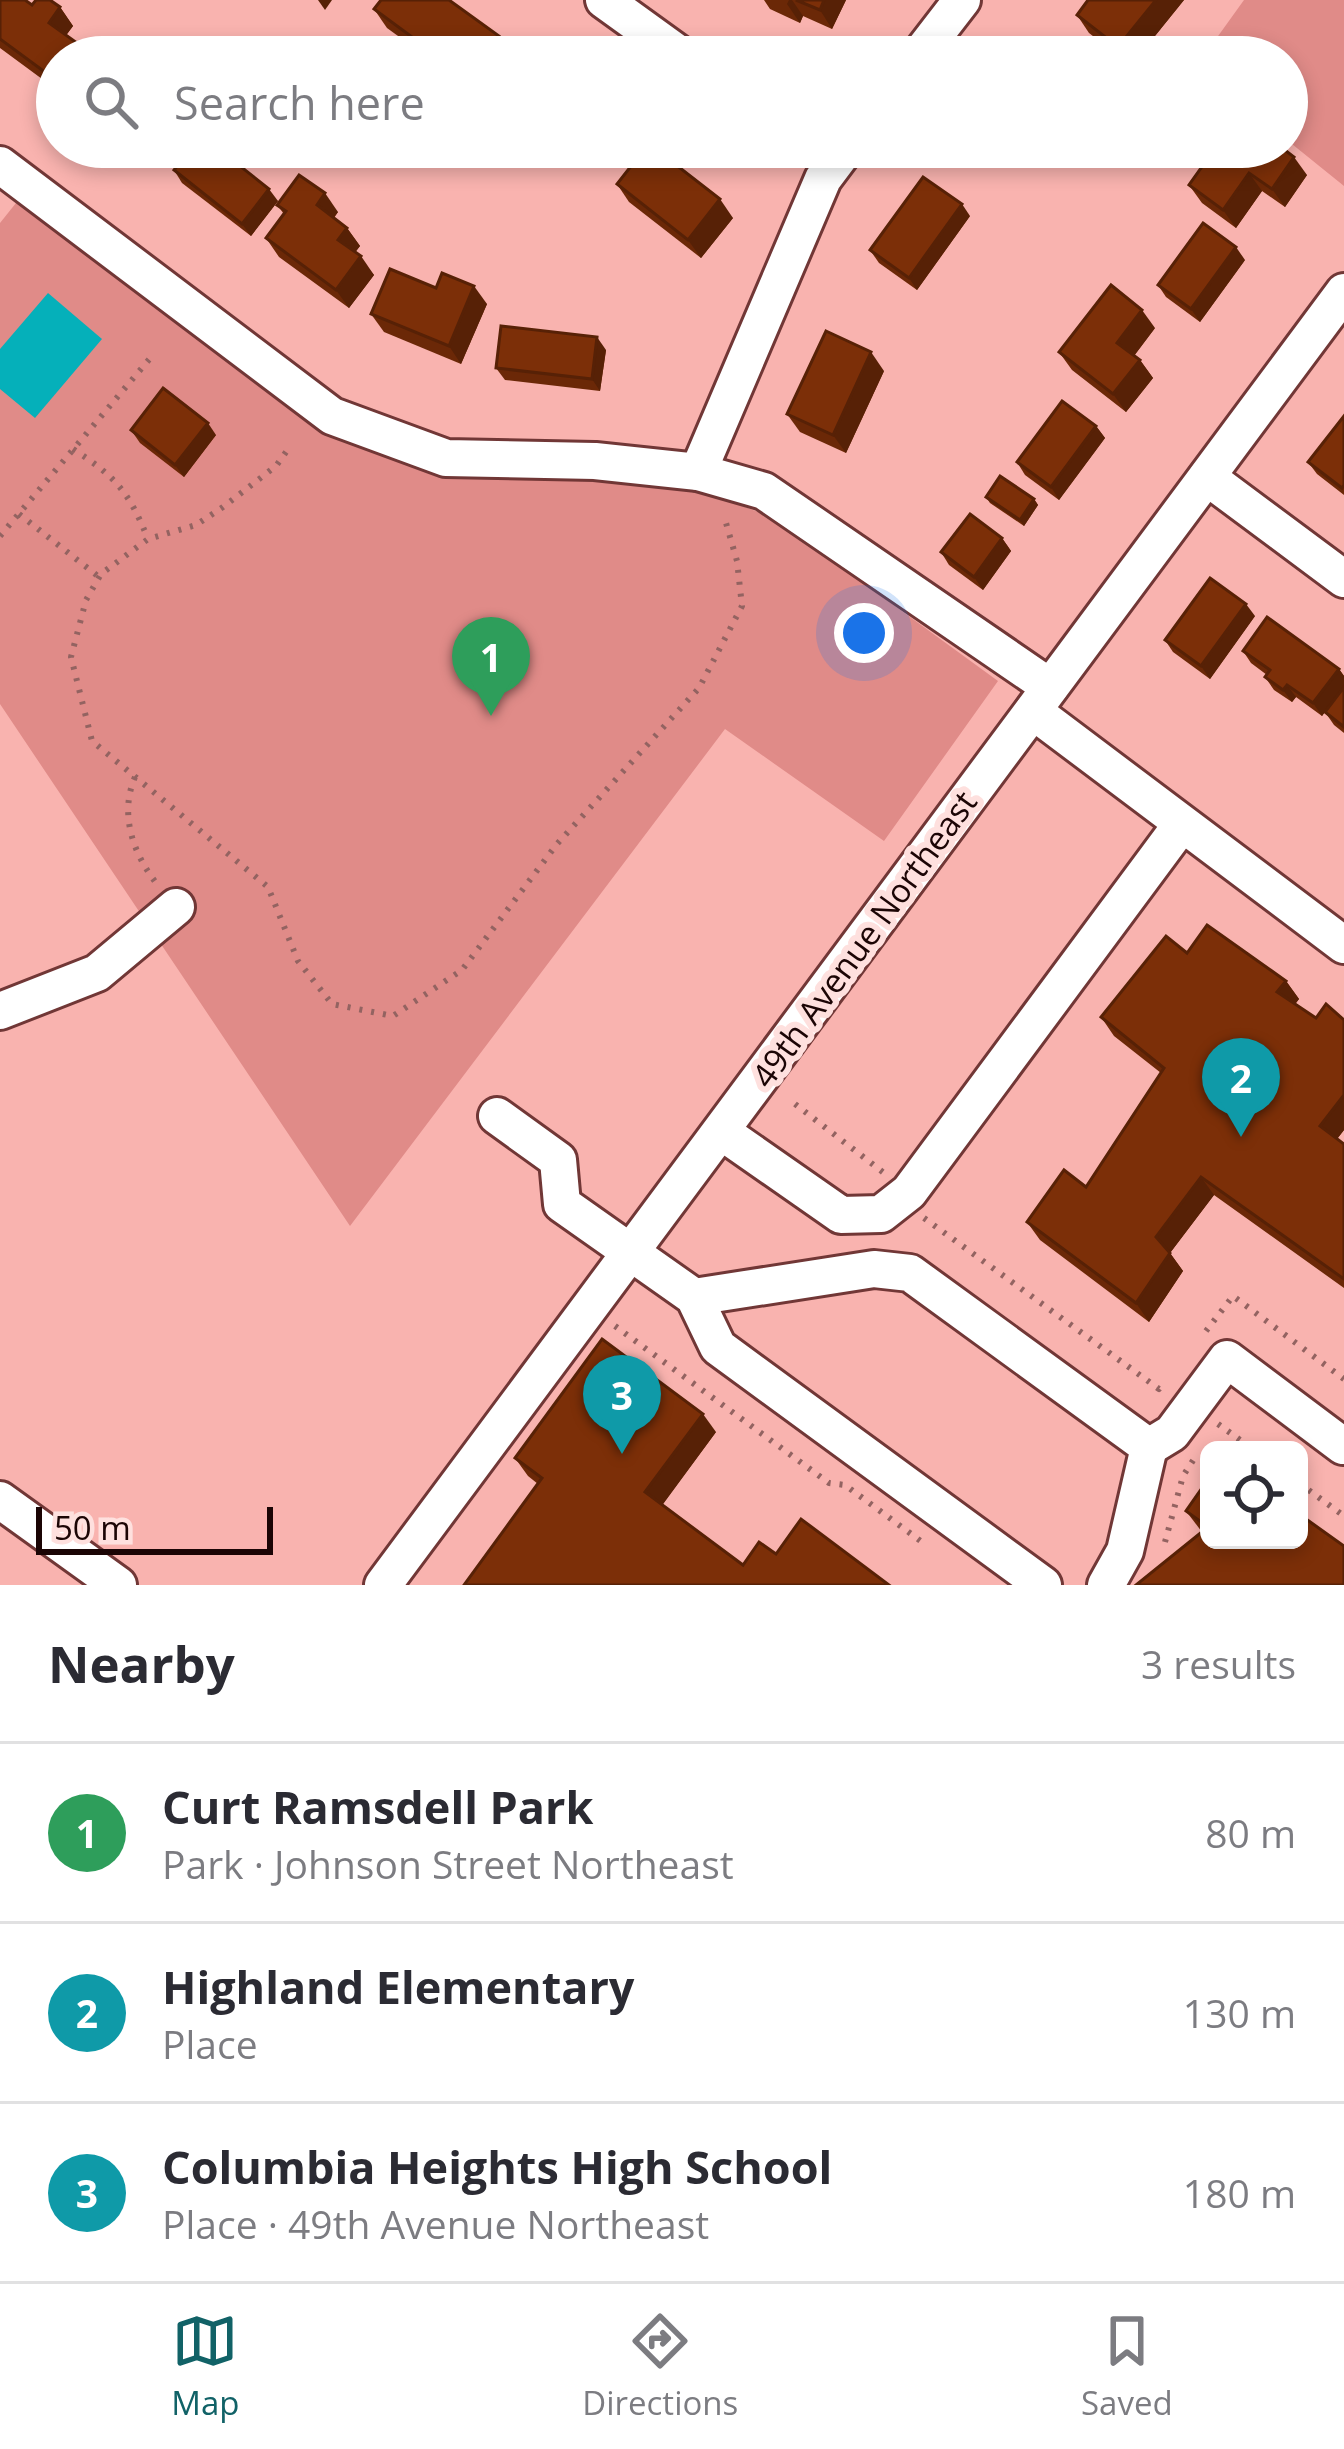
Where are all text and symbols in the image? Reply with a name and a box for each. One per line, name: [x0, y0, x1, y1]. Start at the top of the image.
search box: [36, 36, 1308, 168]
icon: search: [78, 69, 144, 135]
text: Search here: [174, 72, 425, 133]
your location: [834, 603, 894, 663]
pin: 1: [452, 617, 530, 716]
street label: 49th Avenue Northeast: [741, 781, 987, 1096]
pin: 2: [1202, 1038, 1280, 1137]
pin: 3: [583, 1355, 661, 1454]
map controls: [1200, 1441, 1308, 1549]
button: locate: [1200, 1441, 1308, 1549]
scale bar: [36, 1501, 273, 1554]
text: 50 m: [54, 1505, 131, 1550]
text: Nearby: [48, 1628, 235, 1698]
text: 3 results: [1141, 1637, 1296, 1690]
text: Curt Ramsdell Park: [162, 1776, 593, 1837]
text: 1: [76, 1806, 98, 1859]
text: 80 m: [1205, 1806, 1296, 1859]
text: Park · Johnson Street Northeast: [162, 1837, 734, 1890]
text: Highland Elementary: [162, 1956, 634, 2017]
text: 2: [76, 1986, 98, 2039]
text: 130 m: [1183, 1986, 1296, 2039]
text: Place: [162, 2017, 258, 2070]
text: Columbia Heights High School: [162, 2136, 832, 2197]
text: 3: [76, 2166, 98, 2219]
text: 180 m: [1183, 2166, 1296, 2219]
text: Place · 49th Avenue Northeast: [162, 2197, 709, 2250]
tab: Map: [171, 2308, 240, 2425]
tab: Directions: [582, 2308, 738, 2425]
tab: Saved: [1081, 2308, 1173, 2425]

